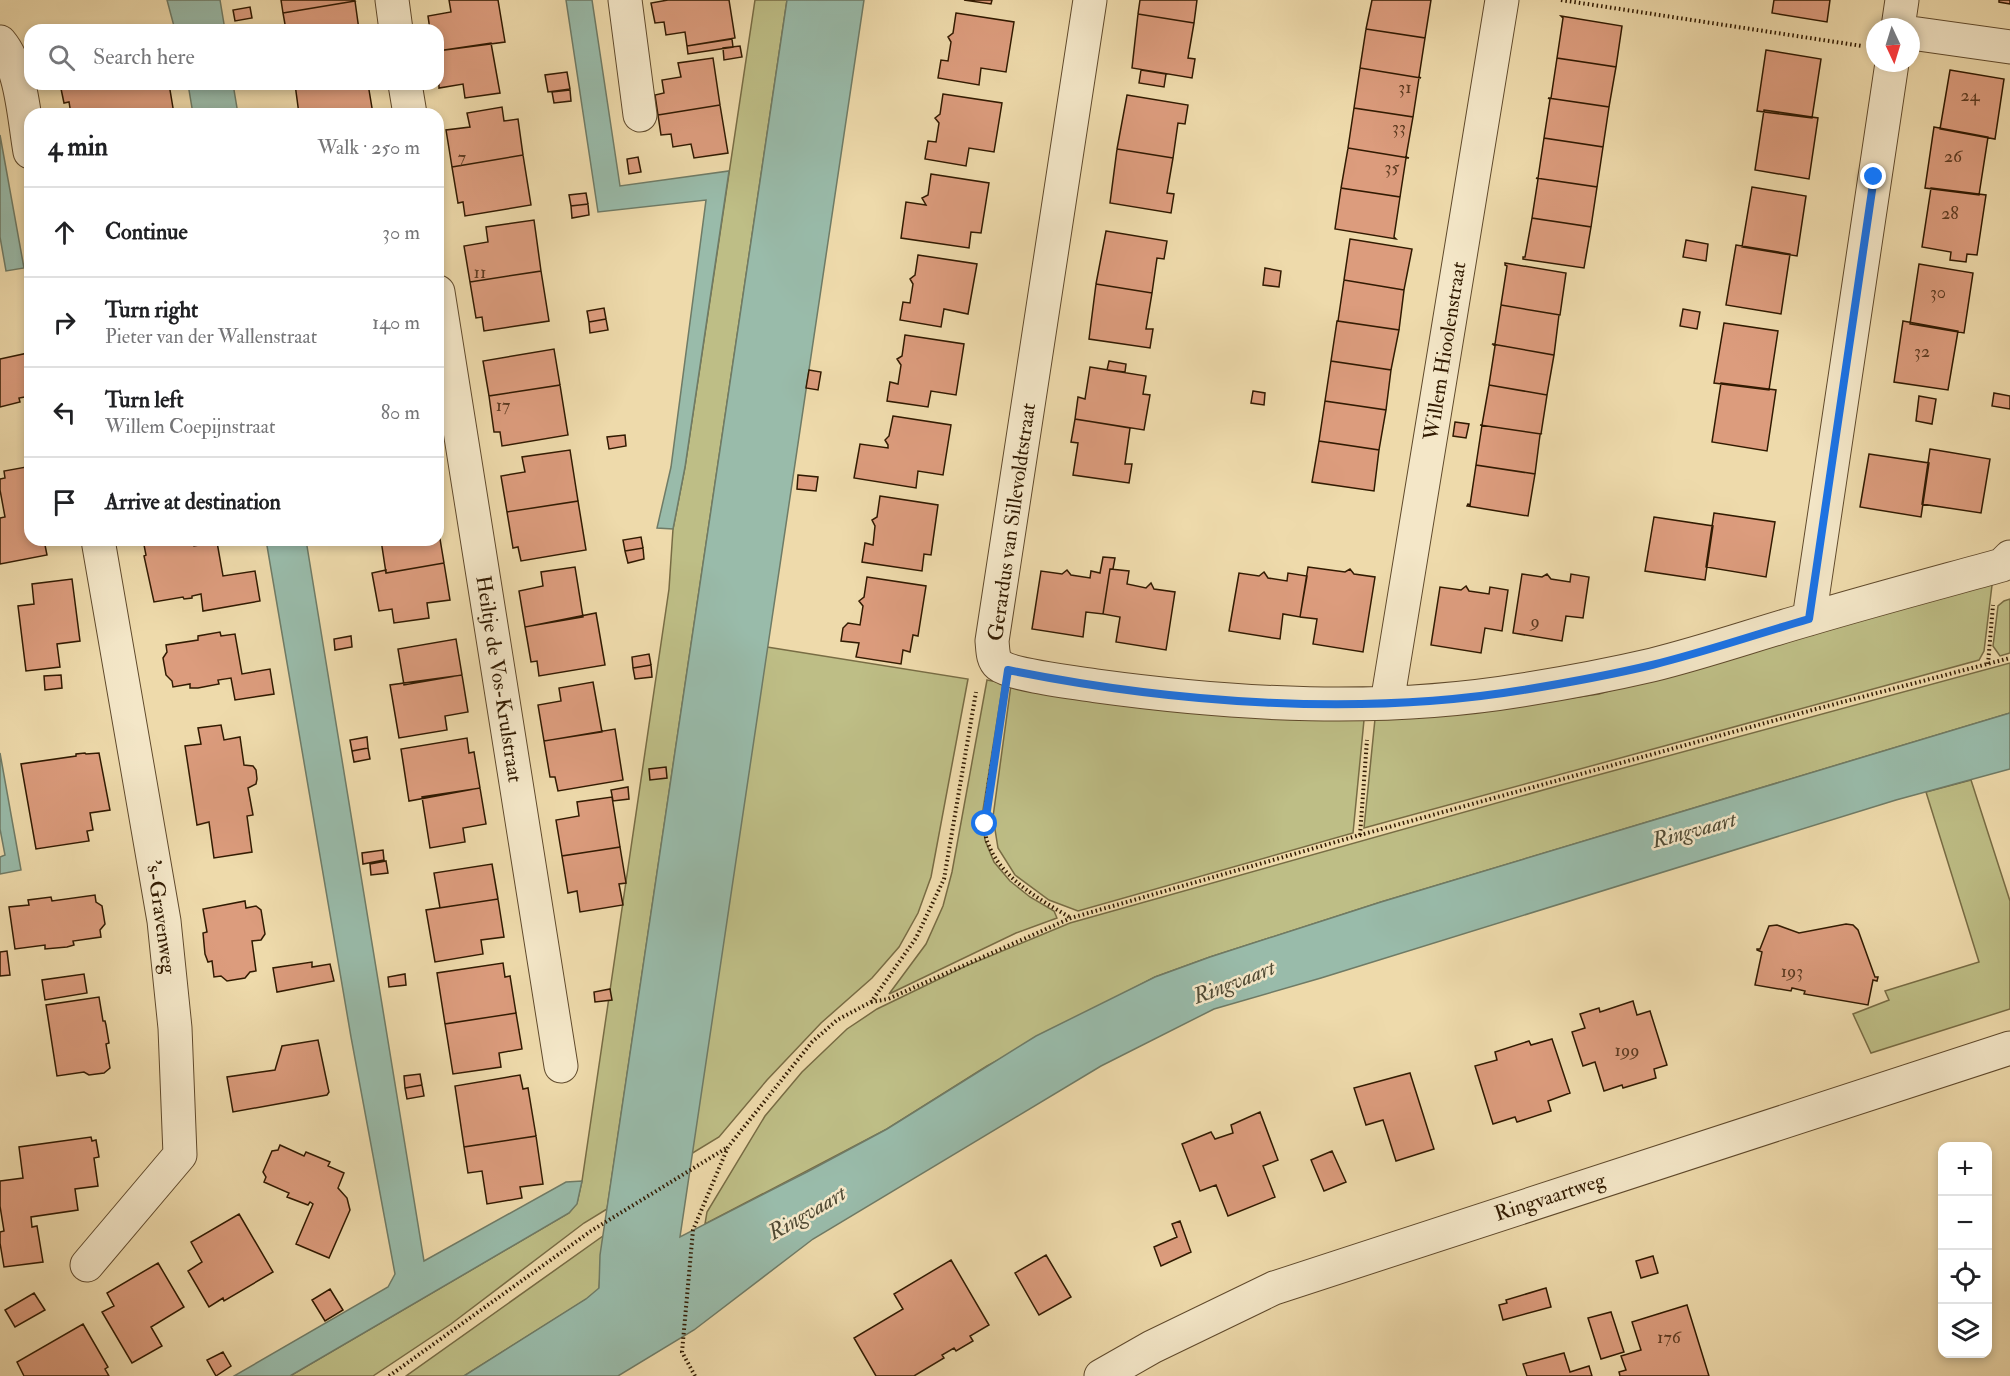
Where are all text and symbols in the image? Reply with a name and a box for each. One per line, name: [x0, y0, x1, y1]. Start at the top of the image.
north arrow: [1866, 18, 1920, 72]
search box: [24, 24, 444, 90]
icon: search: [45, 41, 78, 74]
text: Search here: [93, 43, 195, 71]
house number: 31: [1398, 76, 1412, 99]
house number: 24: [1961, 84, 1981, 107]
house number: 33: [1392, 116, 1406, 139]
text: 4 min: [48, 131, 108, 163]
text: Walk · 250 m: [317, 135, 420, 160]
house number: 26: [1944, 145, 1963, 168]
house number: 7: [458, 146, 466, 169]
house number: 35: [1385, 156, 1399, 179]
route end: [1860, 163, 1886, 189]
house number: 28: [1941, 202, 1959, 225]
icon: ahead: [48, 216, 81, 249]
text: Continue: [105, 218, 188, 246]
text: 30 m: [382, 220, 420, 245]
street label: Willem Hioolenstraat: [1417, 259, 1473, 443]
house number: 11: [474, 261, 486, 284]
house number: 30: [1930, 281, 1946, 304]
text: Turn right: [105, 296, 198, 324]
icon: right: [48, 306, 81, 339]
text: 140 m: [372, 310, 420, 335]
text: Pieter van der Wallenstraat: [105, 324, 317, 349]
house number: 32: [1914, 340, 1930, 363]
text: Turn left: [105, 386, 184, 414]
house number: 17: [496, 394, 510, 417]
icon: left: [48, 396, 81, 429]
text: 80 m: [381, 400, 420, 425]
street label: Gerardus van Sillevoldtstraat: [982, 401, 1042, 643]
text: Willem Coepijnstraat: [105, 414, 276, 439]
icon: arrive: [48, 486, 81, 519]
text: Arrive at destination: [105, 488, 281, 516]
street label: Heiltje de Vos-Krulstraat: [469, 574, 529, 784]
house number: 9: [1528, 610, 1540, 633]
water label: Ringvaart: [1648, 805, 1741, 855]
route start: [971, 810, 997, 836]
street label: 's-Gravenweg: [140, 858, 182, 976]
water label: Ringvaart: [1188, 953, 1281, 1011]
house number: 193: [1781, 960, 1803, 983]
house number: 199: [1615, 1039, 1639, 1062]
map controls: [1938, 1142, 1992, 1358]
button: +: [1938, 1142, 1992, 1196]
street label: Ringvaartweg: [1491, 1166, 1609, 1228]
water label: Ringvaart: [762, 1179, 853, 1247]
button: −: [1938, 1196, 1992, 1250]
button: locate: [1938, 1250, 1992, 1304]
button: layers: [1938, 1304, 1992, 1358]
house number: 176: [1657, 1326, 1682, 1349]

